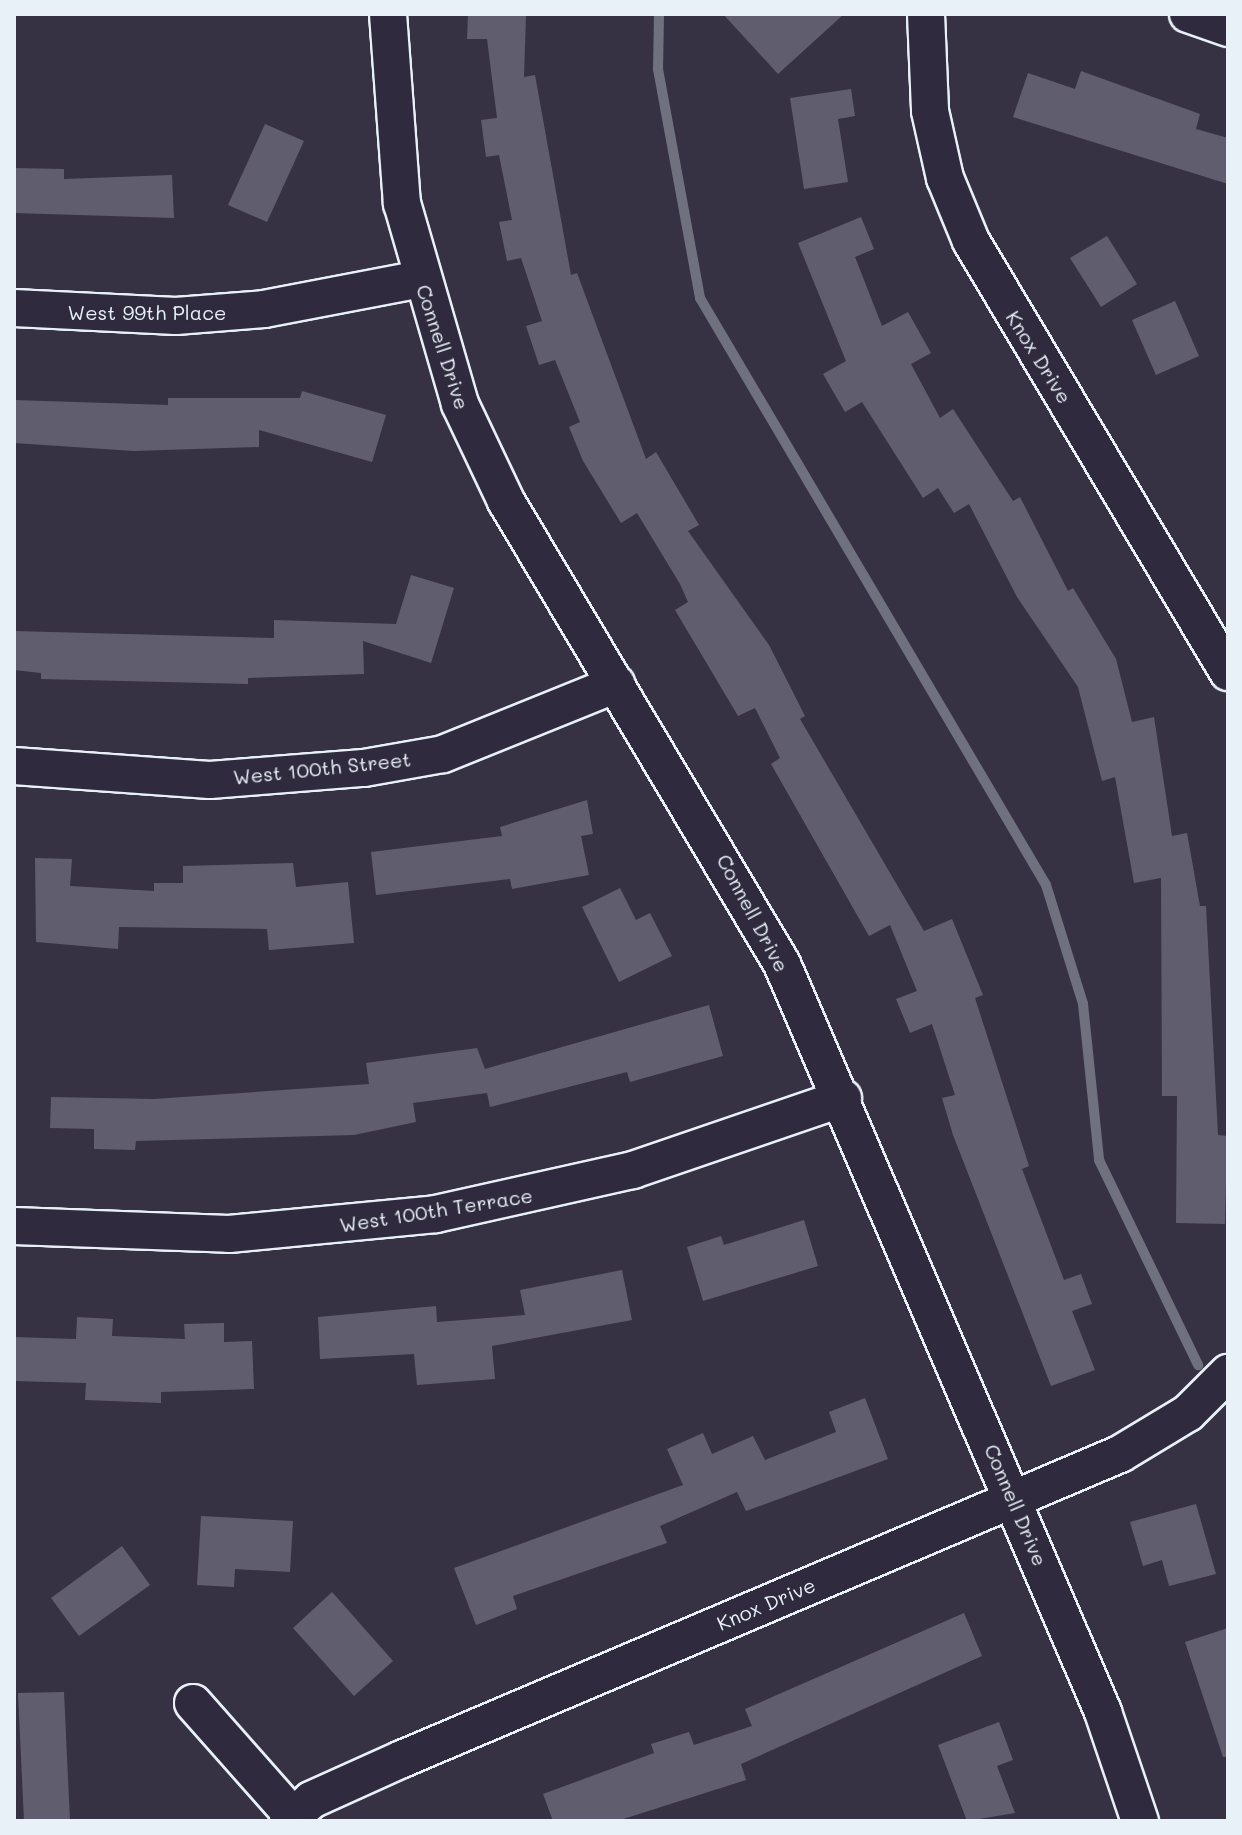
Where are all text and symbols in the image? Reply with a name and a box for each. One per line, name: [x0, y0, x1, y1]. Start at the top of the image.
street label: Connell Drive: [412, 281, 474, 413]
street label: West 99th Place: [68, 300, 226, 324]
street label: Knox Drive: [1001, 306, 1077, 408]
street label: West 100th Street: [232, 747, 412, 789]
street label: Connell Drive: [712, 850, 794, 976]
street label: West 100th Terrace: [338, 1183, 534, 1237]
street label: Connell Drive: [980, 1440, 1052, 1570]
street label: Knox Drive: [713, 1573, 819, 1635]

